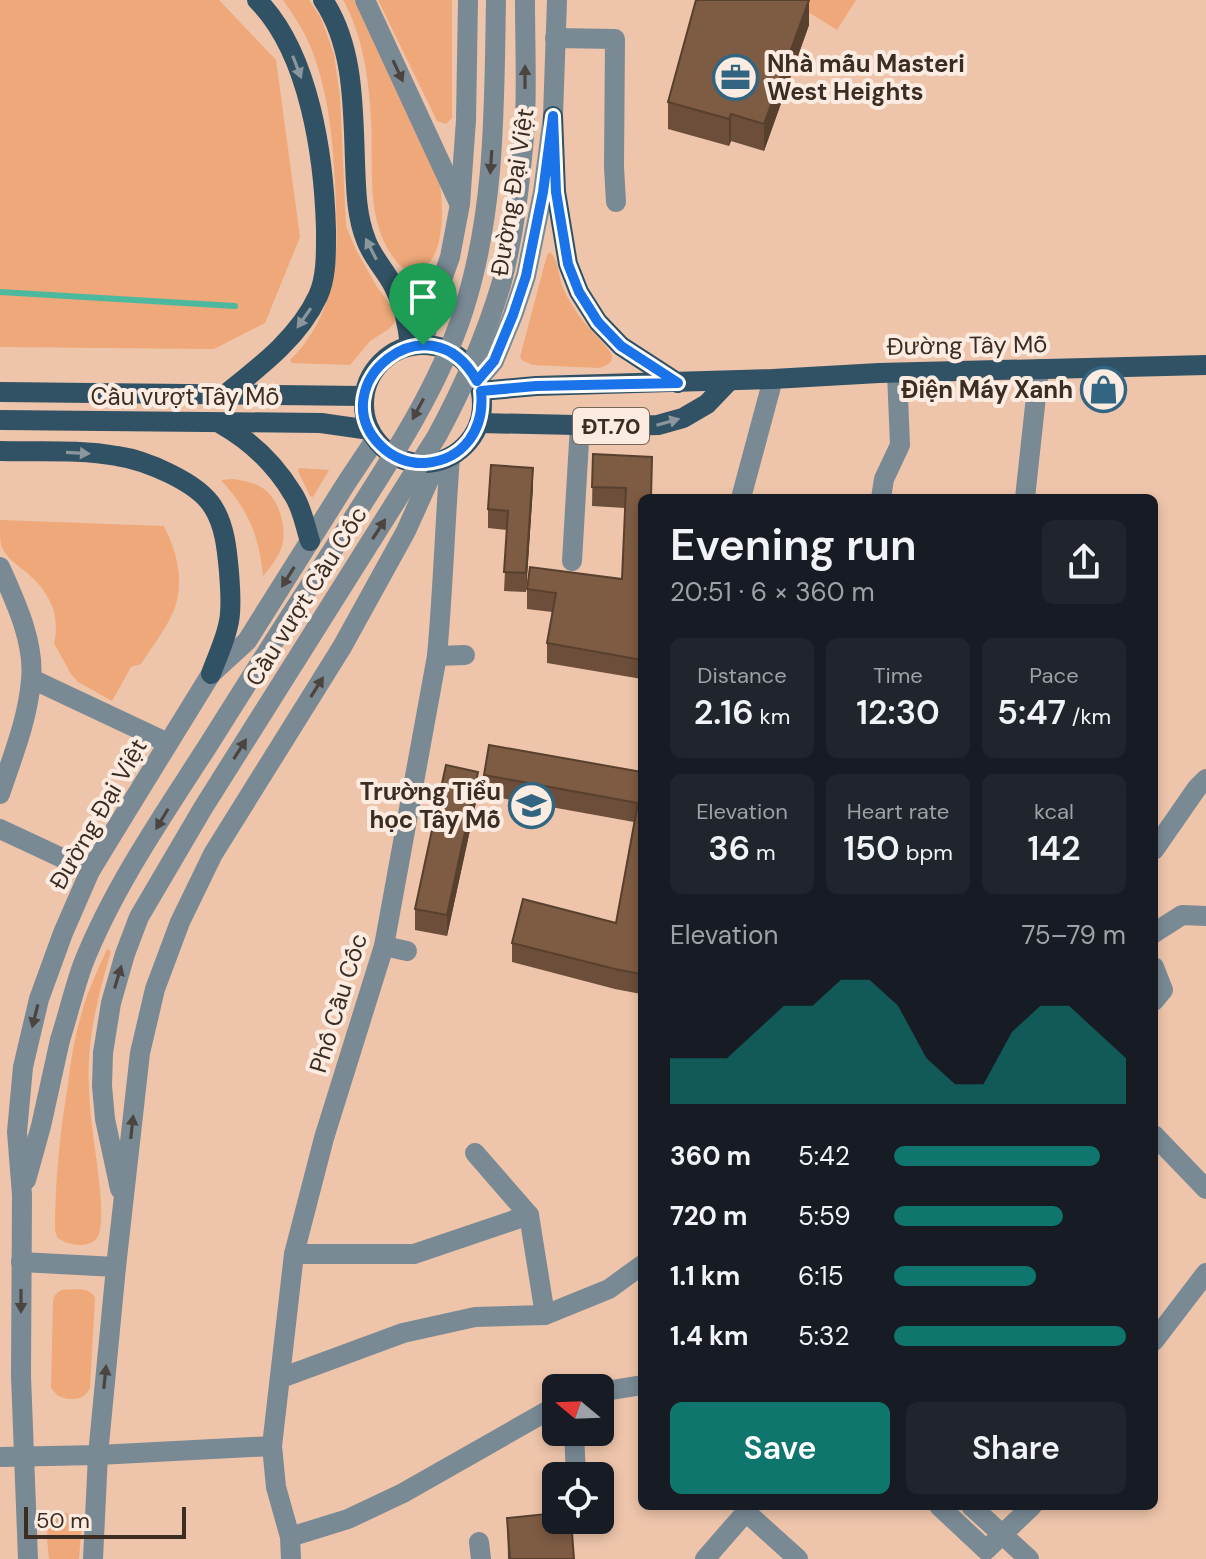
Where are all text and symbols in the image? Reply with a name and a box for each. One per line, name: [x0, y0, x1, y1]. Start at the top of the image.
place label: Nhà mẫu Masteri West Heights: [767, 48, 965, 107]
office icon: Nhà mẫu Masteri West Heights: [712, 53, 760, 101]
one-way arrow: [291, 55, 304, 79]
one-way arrow: [391, 59, 405, 82]
one-way arrow: [519, 64, 531, 89]
street label: Đường Đại Việt: [483, 106, 541, 278]
one-way arrow: [484, 150, 497, 175]
one-way arrow: [365, 238, 378, 261]
pin: [389, 263, 457, 345]
icon: arrive: [401, 275, 445, 319]
one-way arrow: [296, 307, 311, 328]
street label: Đường Tây Mỗ: [886, 328, 1048, 362]
shop icon: Điện Máy Xanh: [1080, 365, 1128, 413]
place label: Điện Máy Xanh: [901, 374, 1073, 405]
street label: Cầu vượt Tây Mỗ: [90, 381, 280, 412]
one-way arrow: [412, 398, 426, 420]
road number: ĐT.70: [573, 408, 649, 444]
one-way arrow: [657, 415, 681, 428]
one-way arrow: [66, 446, 91, 459]
street label: Cầu vượt Cầu Cốc: [238, 500, 374, 692]
text: Evening run: [670, 516, 917, 574]
one-way arrow: [372, 518, 386, 540]
button: share: [1042, 520, 1126, 604]
one-way arrow: [282, 566, 296, 588]
text: 20:51 · 6 × 360 m: [670, 575, 875, 609]
text: Distance: [697, 661, 787, 690]
text: Time: [873, 661, 923, 690]
text: Pace: [1029, 661, 1079, 690]
one-way arrow: [310, 676, 324, 698]
text: 2.16: [694, 690, 754, 735]
text: 12:30: [856, 690, 940, 735]
text: 5:47: [997, 690, 1066, 735]
text: km: [754, 702, 790, 731]
text: /km: [1066, 702, 1111, 731]
street label: Đường Đại Việt: [42, 733, 154, 895]
one-way arrow: [233, 738, 247, 760]
place label: Trường Tiểu học Tây Mỗ: [360, 776, 501, 835]
school or university icon: Trường Tiểu học Tây Mỗ: [508, 781, 556, 829]
text: Elevation: [696, 797, 788, 826]
text: Heart rate: [847, 797, 949, 826]
text: kcal: [1034, 797, 1074, 826]
one-way arrow: [155, 808, 169, 830]
text: 36: [708, 826, 750, 871]
text: 150: [843, 826, 900, 871]
text: 142: [1027, 826, 1081, 871]
text: m: [750, 838, 776, 867]
text: bpm: [900, 838, 953, 867]
text: Elevation: [670, 918, 778, 952]
text: 75–79 m: [1022, 918, 1126, 952]
street label: Phố Cầu Cốc: [302, 930, 374, 1076]
one-way arrow: [112, 965, 125, 989]
one-way arrow: [29, 1004, 41, 1029]
one-way arrow: [126, 1114, 139, 1139]
text: 360 m: [670, 1139, 751, 1173]
text: 5:42: [798, 1139, 850, 1173]
text: 720 m: [670, 1199, 747, 1233]
text: 5:59: [798, 1199, 851, 1233]
text: 1.1 km: [670, 1259, 740, 1293]
text: 6:15: [798, 1259, 844, 1293]
one-way arrow: [15, 1289, 27, 1314]
text: 1.4 km: [670, 1319, 749, 1353]
text: 5:32: [798, 1319, 849, 1353]
one-way arrow: [99, 1364, 112, 1389]
north arrow: [542, 1374, 614, 1446]
map controls: [542, 1374, 614, 1534]
button: Save: [670, 1402, 890, 1494]
button: Share: [906, 1402, 1126, 1494]
button: locate: [542, 1462, 614, 1534]
scale bar: [24, 1503, 186, 1539]
text: 50 m: [36, 1506, 90, 1535]

